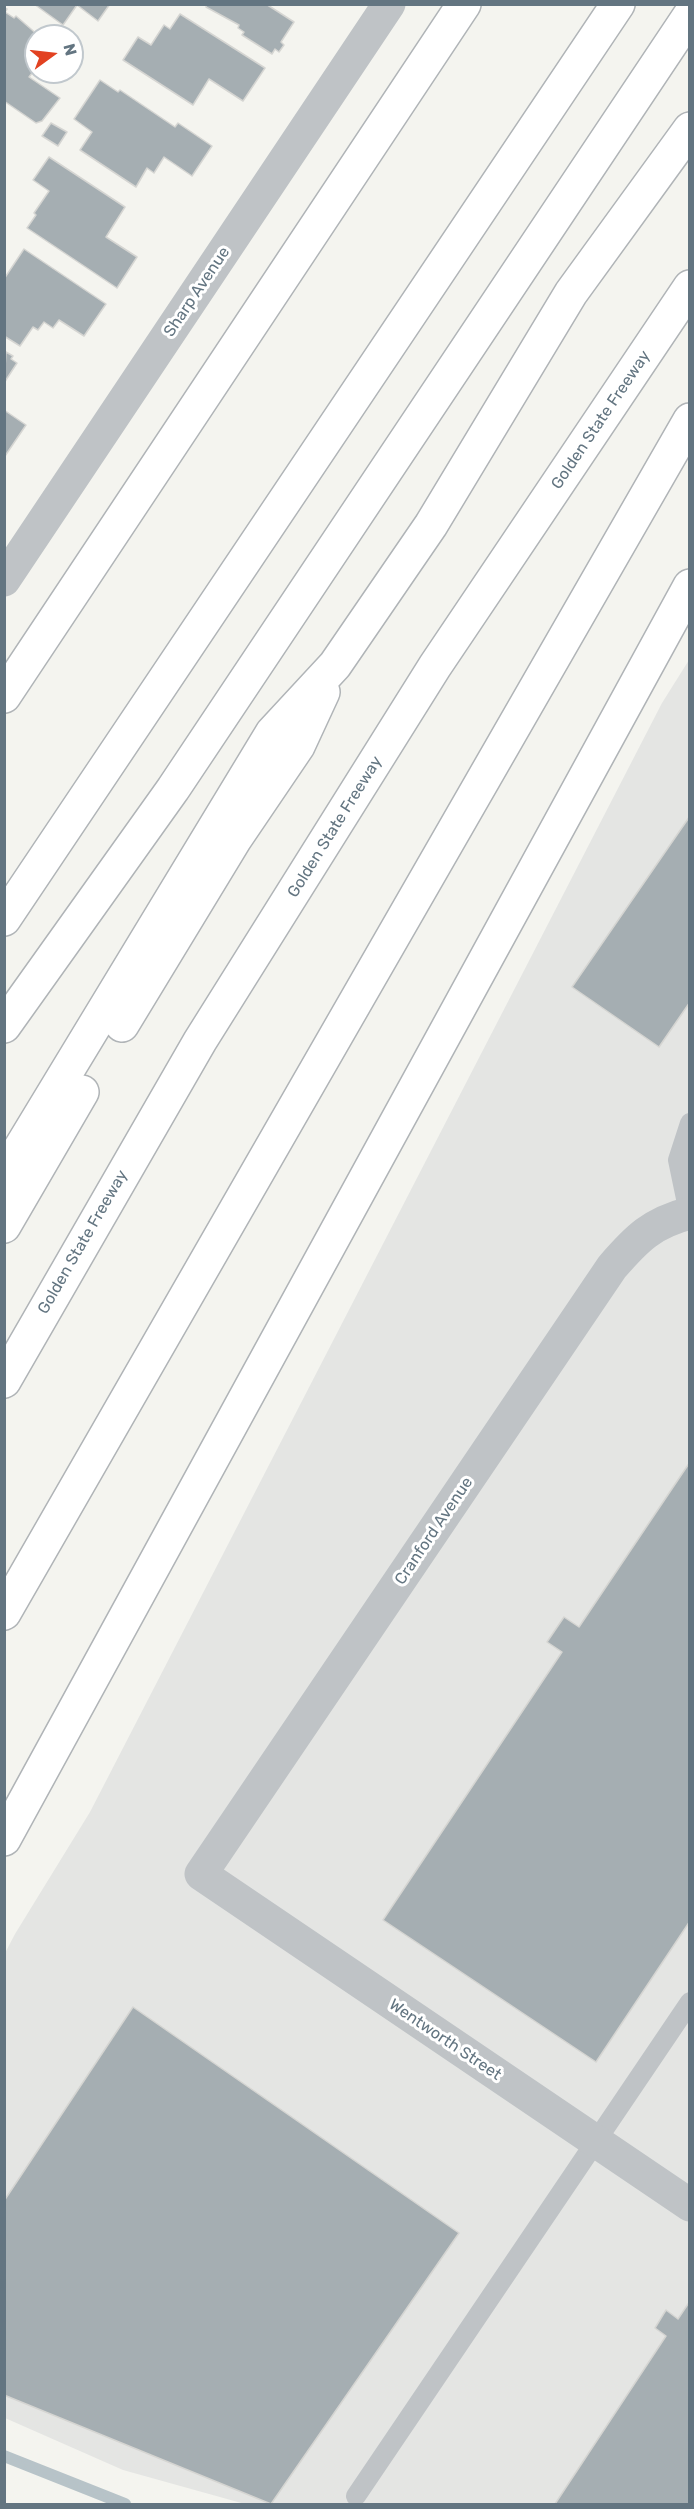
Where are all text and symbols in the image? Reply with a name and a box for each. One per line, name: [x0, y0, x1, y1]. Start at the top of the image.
north arrow: [24, 24, 84, 84]
text: N: [59, 42, 81, 58]
street label: Sharp Avenue: [160, 243, 234, 341]
street label: Golden State Freeway: [547, 347, 655, 493]
street label: Golden State Freeway: [284, 753, 386, 901]
street label: Golden State Freeway: [34, 1167, 132, 1317]
street label: Cranford Avenue: [391, 1474, 477, 1588]
street label: Wentworth Street: [385, 1995, 505, 2085]

